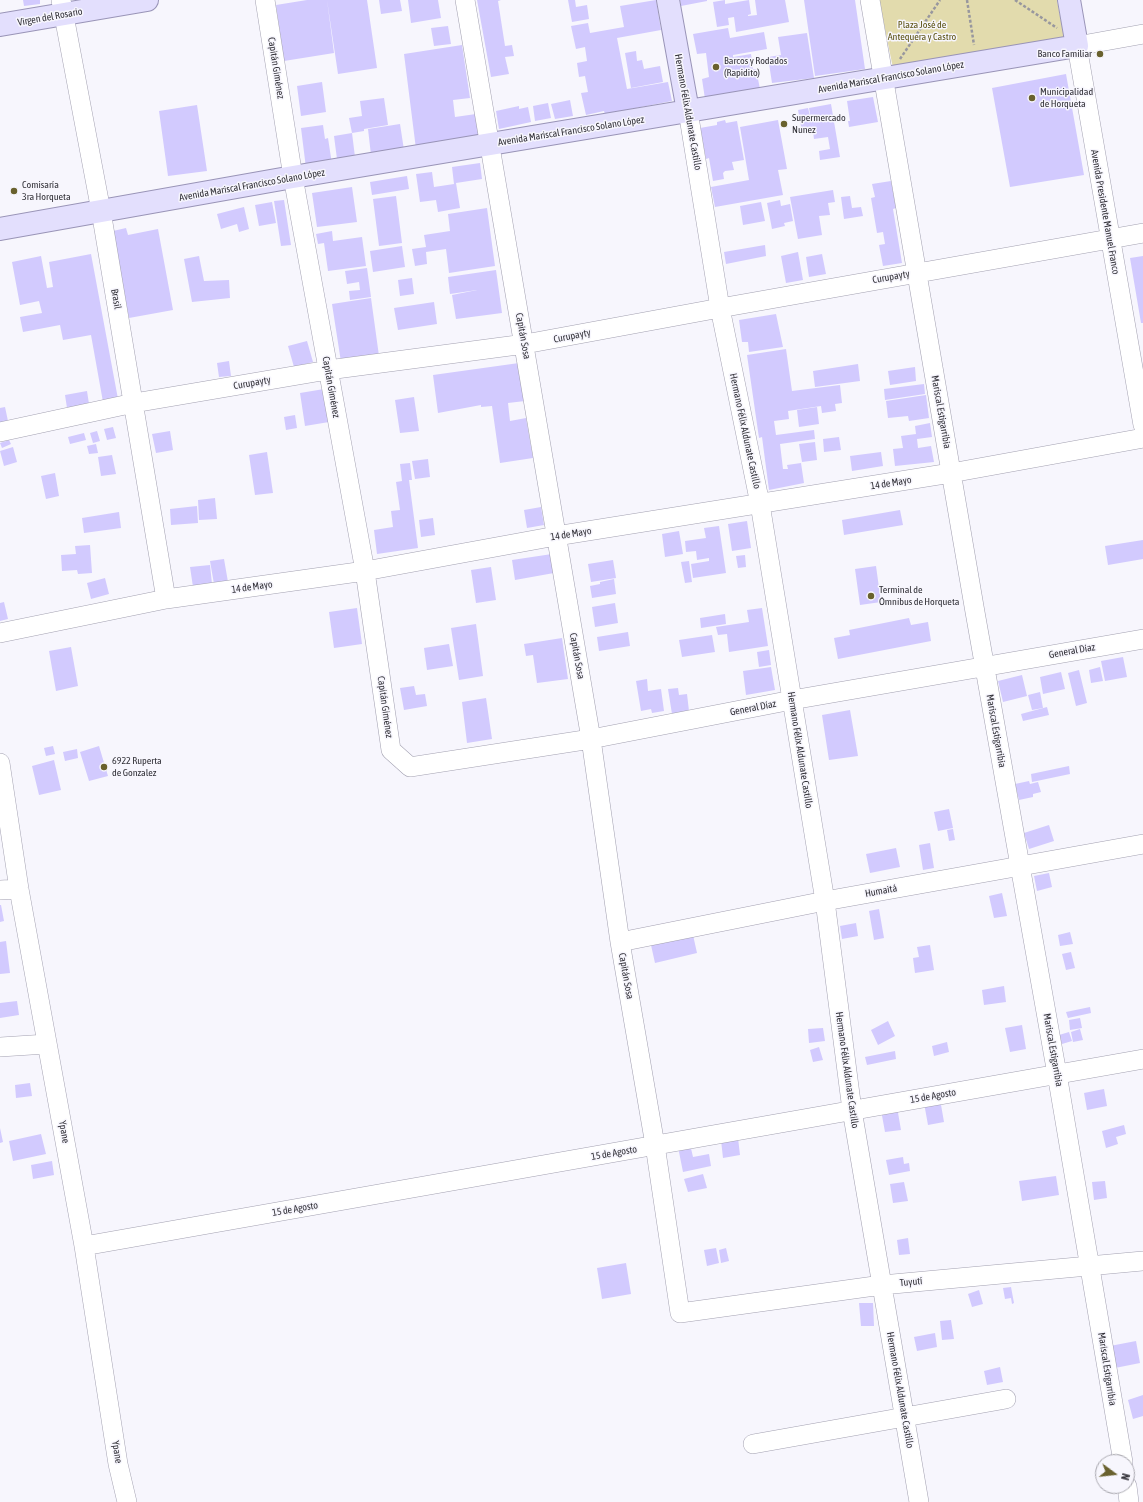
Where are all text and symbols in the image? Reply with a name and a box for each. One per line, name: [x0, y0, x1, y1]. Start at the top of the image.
street label: Virgen del Rosario: [17, 5, 83, 29]
park label: Plaza José de Antequera y Castro: [888, 19, 956, 42]
street label: Capitán Giménez: [265, 36, 287, 100]
place label: Banco Familiar: [1037, 48, 1092, 60]
marker: Banco Familiar: [1095, 49, 1105, 59]
street label: Hermano Félix Aldunate Castillo: [672, 53, 704, 171]
place label: Barcos y Rodados (Rapidito): [724, 55, 787, 78]
street label: Avenida Mariscal Francisco Solano López: [817, 58, 965, 96]
marker: Barcos y Rodados (Rapidito): [711, 62, 721, 72]
place label: Municipalidad de Horqueta: [1040, 86, 1093, 110]
marker: Municipalidad de Horqueta: [1027, 93, 1037, 103]
place label: Supermercado Nunez: [792, 112, 846, 136]
street label: Avenida Mariscal Francisco Solano López: [497, 114, 645, 148]
marker: Supermercado Nunez: [779, 119, 789, 129]
street label: Avenida Presidente Manuel Franco: [1088, 149, 1122, 275]
street label: Avenida Mariscal Francisco Solano López: [178, 166, 326, 204]
place label: Comisaría 3ra Horqueta: [22, 179, 71, 202]
marker: Comisaría 3ra Horqueta: [9, 186, 19, 196]
street label: Curupayty: [871, 268, 911, 286]
street label: Brasil: [108, 288, 124, 310]
street label: Capitán Sosa: [513, 312, 533, 360]
street label: Curupayty: [552, 327, 592, 345]
street label: Capitán Giménez: [320, 355, 342, 419]
street label: Hermano Félix Aldunate Castillo: [727, 372, 763, 490]
street label: Curupayty: [232, 374, 272, 392]
street label: Mariscal Estigarribia: [929, 374, 953, 450]
street label: 14 de Mayo: [870, 474, 912, 492]
street label: 14 de Mayo: [550, 525, 592, 543]
street label: 14 de Mayo: [231, 578, 273, 596]
place label: Terminal de Ómnibus de Horqueta: [879, 584, 959, 608]
marker: Terminal de Ómnibus de Horqueta: [866, 591, 876, 601]
street label: Capitán Sosa: [567, 632, 587, 680]
street label: General Díaz: [1048, 641, 1096, 661]
street label: Capitán Giménez: [375, 675, 395, 739]
street label: Hermano Félix Aldunate Castillo: [785, 691, 815, 809]
street label: Mariscal Estigarribia: [984, 693, 1008, 769]
street label: General Díaz: [729, 698, 777, 718]
place label: 6922 Ruperta de Gonzalez: [112, 755, 162, 778]
marker: 6922 Ruperta de Gonzalez: [99, 762, 109, 772]
street label: Humaitá: [864, 882, 898, 900]
street label: Capitán Sosa: [616, 952, 636, 1000]
street label: Hermano Félix Aldunate Castillo: [833, 1011, 861, 1129]
street label: Mariscal Estigarribia: [1041, 1012, 1065, 1088]
street label: 15 de Agosto: [909, 1086, 957, 1106]
street label: Ypane: [56, 1120, 72, 1144]
street label: 15 de Agosto: [590, 1143, 638, 1163]
street label: 15 de Agosto: [271, 1199, 319, 1219]
street label: Tuyutí: [899, 1275, 923, 1289]
street label: Hermano Félix Aldunate Castillo: [884, 1331, 916, 1449]
street label: Mariscal Estigarribia: [1095, 1331, 1119, 1407]
street label: Ypane: [109, 1440, 125, 1464]
north arrow: [1095, 1454, 1135, 1494]
text: N: [1119, 1472, 1132, 1482]

